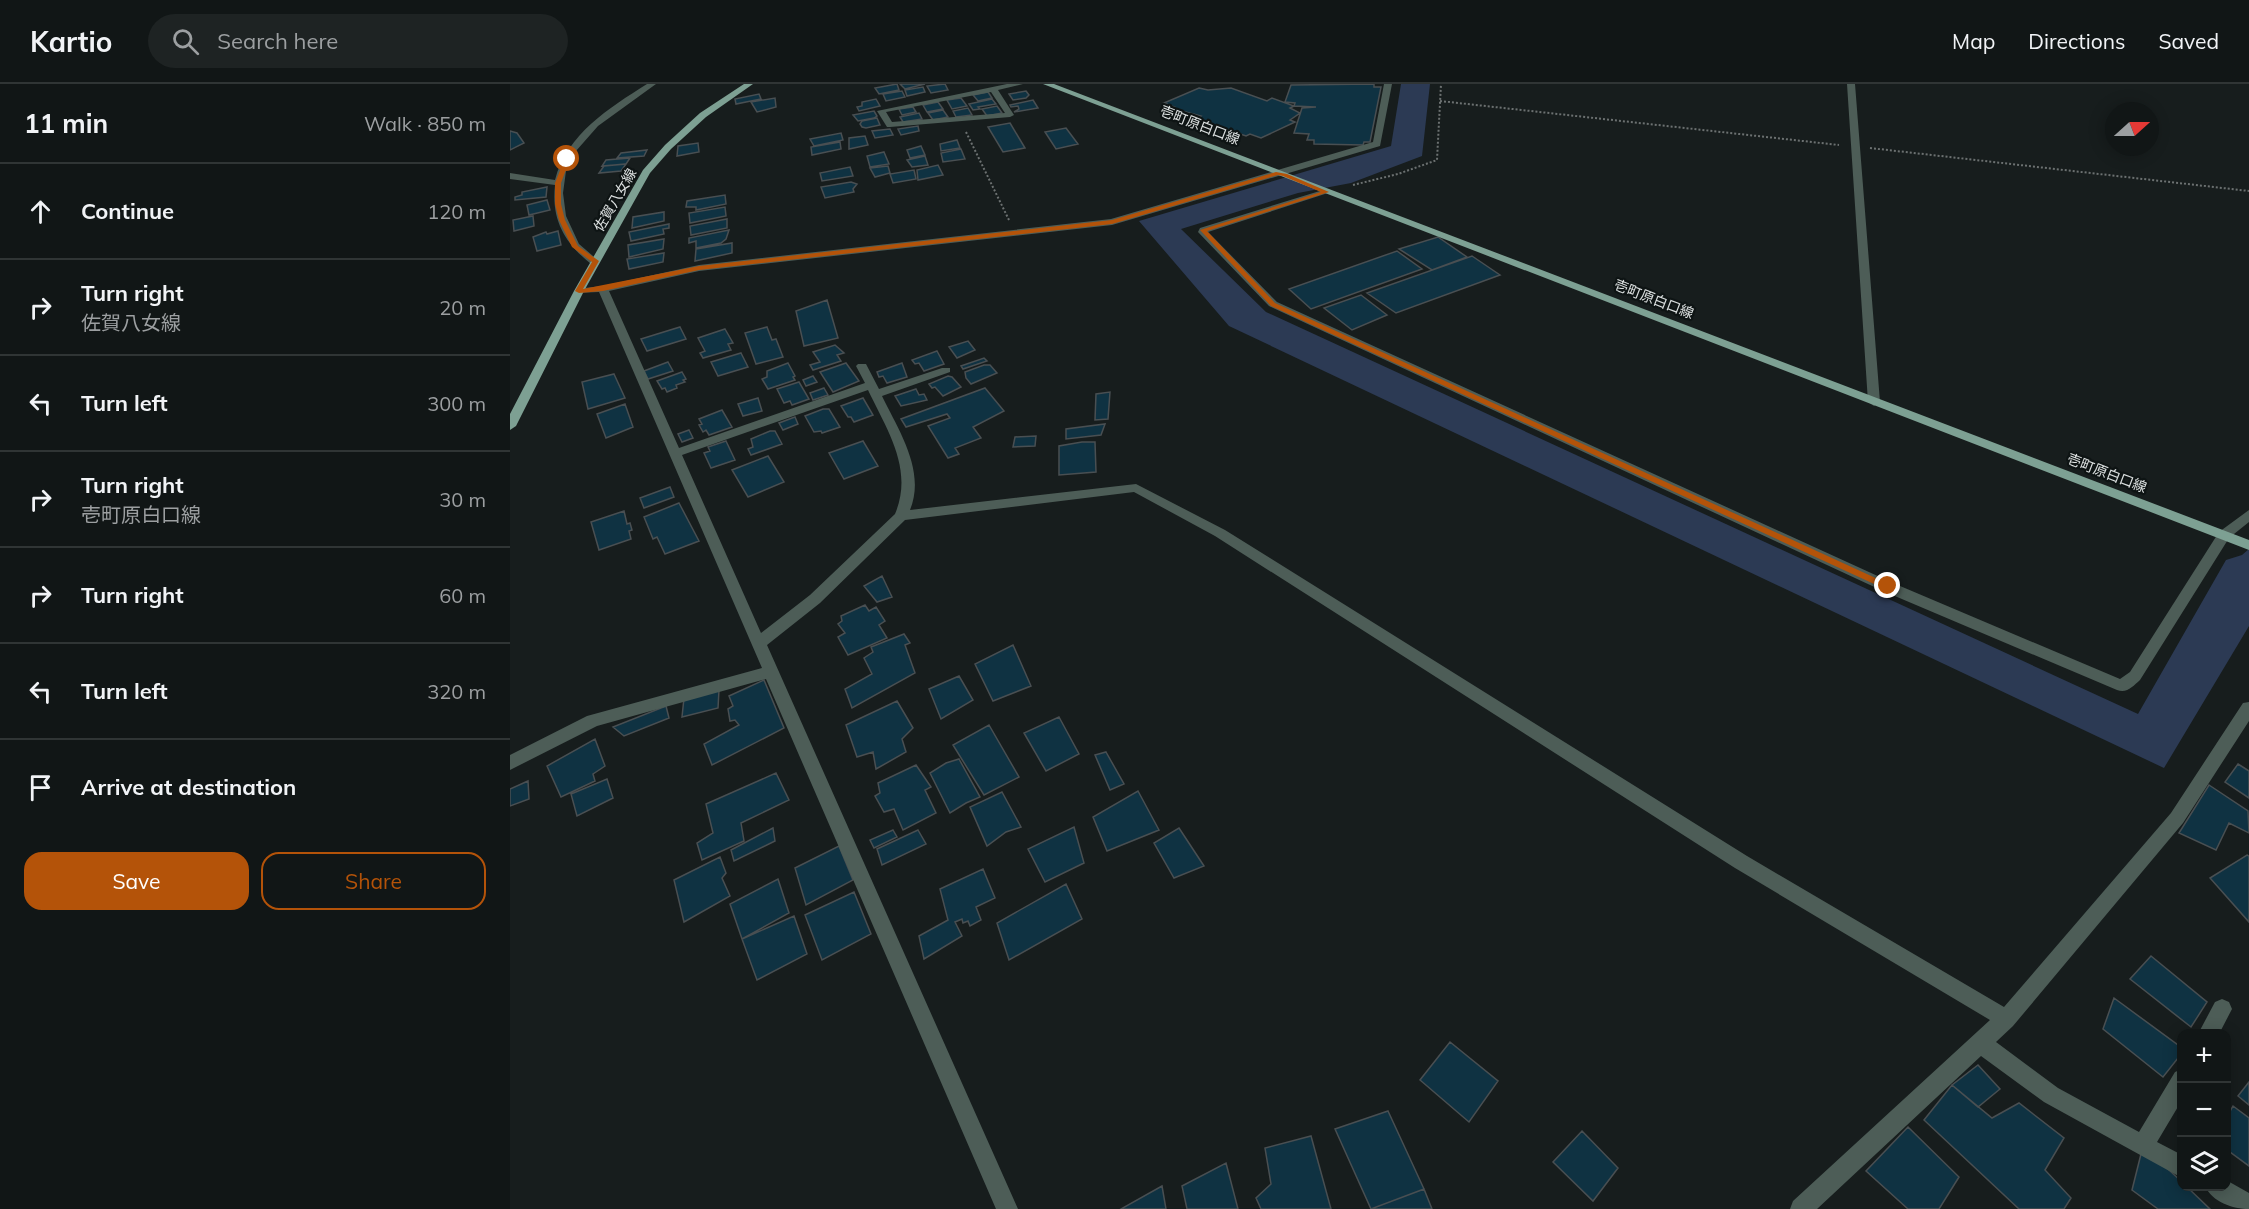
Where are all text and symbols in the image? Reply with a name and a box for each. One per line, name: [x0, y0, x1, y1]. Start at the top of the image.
search box: [148, 14, 568, 68]
text: Kartio: [30, 24, 112, 59]
icon: search: [169, 25, 202, 58]
text: Search here: [217, 27, 338, 55]
text: Map: [1952, 28, 1995, 54]
text: Directions: [2028, 28, 2125, 54]
text: Saved: [2158, 28, 2219, 54]
street label: 壱町原白口線: [1158, 102, 1242, 148]
north arrow: [2105, 102, 2159, 156]
text: 11 min: [24, 107, 108, 140]
text: Walk · 850 m: [364, 111, 486, 136]
route start: [553, 145, 579, 171]
street label: 佐賀八女線: [590, 165, 640, 235]
icon: ahead: [24, 195, 57, 228]
text: Continue: [81, 197, 174, 225]
text: 120 m: [427, 199, 486, 224]
street label: 壱町原白口線: [1612, 276, 1696, 322]
text: Turn right: [81, 279, 184, 307]
icon: right: [24, 291, 57, 324]
text: 20 m: [439, 295, 486, 320]
text: 佐賀八女線: [81, 310, 181, 335]
icon: left: [24, 387, 57, 420]
text: Turn left: [81, 389, 168, 417]
text: 300 m: [427, 391, 486, 416]
street label: 壱町原白口線: [2065, 450, 2149, 496]
text: Turn right: [81, 471, 184, 499]
icon: right: [24, 483, 57, 516]
text: 30 m: [439, 487, 486, 512]
text: 壱町原白口線: [81, 502, 201, 527]
route end: [1874, 572, 1900, 598]
icon: right: [24, 579, 57, 612]
text: Turn right: [81, 581, 184, 609]
text: 60 m: [439, 583, 486, 608]
icon: left: [24, 675, 57, 708]
text: Turn left: [81, 677, 168, 705]
text: 320 m: [427, 679, 486, 704]
icon: arrive: [24, 771, 57, 804]
text: Arrive at destination: [81, 773, 296, 801]
button: Save: [24, 852, 249, 910]
button: Share: [261, 852, 486, 910]
map controls: [2177, 1029, 2231, 1191]
button: +: [2177, 1029, 2231, 1083]
button: −: [2177, 1083, 2231, 1137]
button: layers: [2177, 1137, 2231, 1191]

